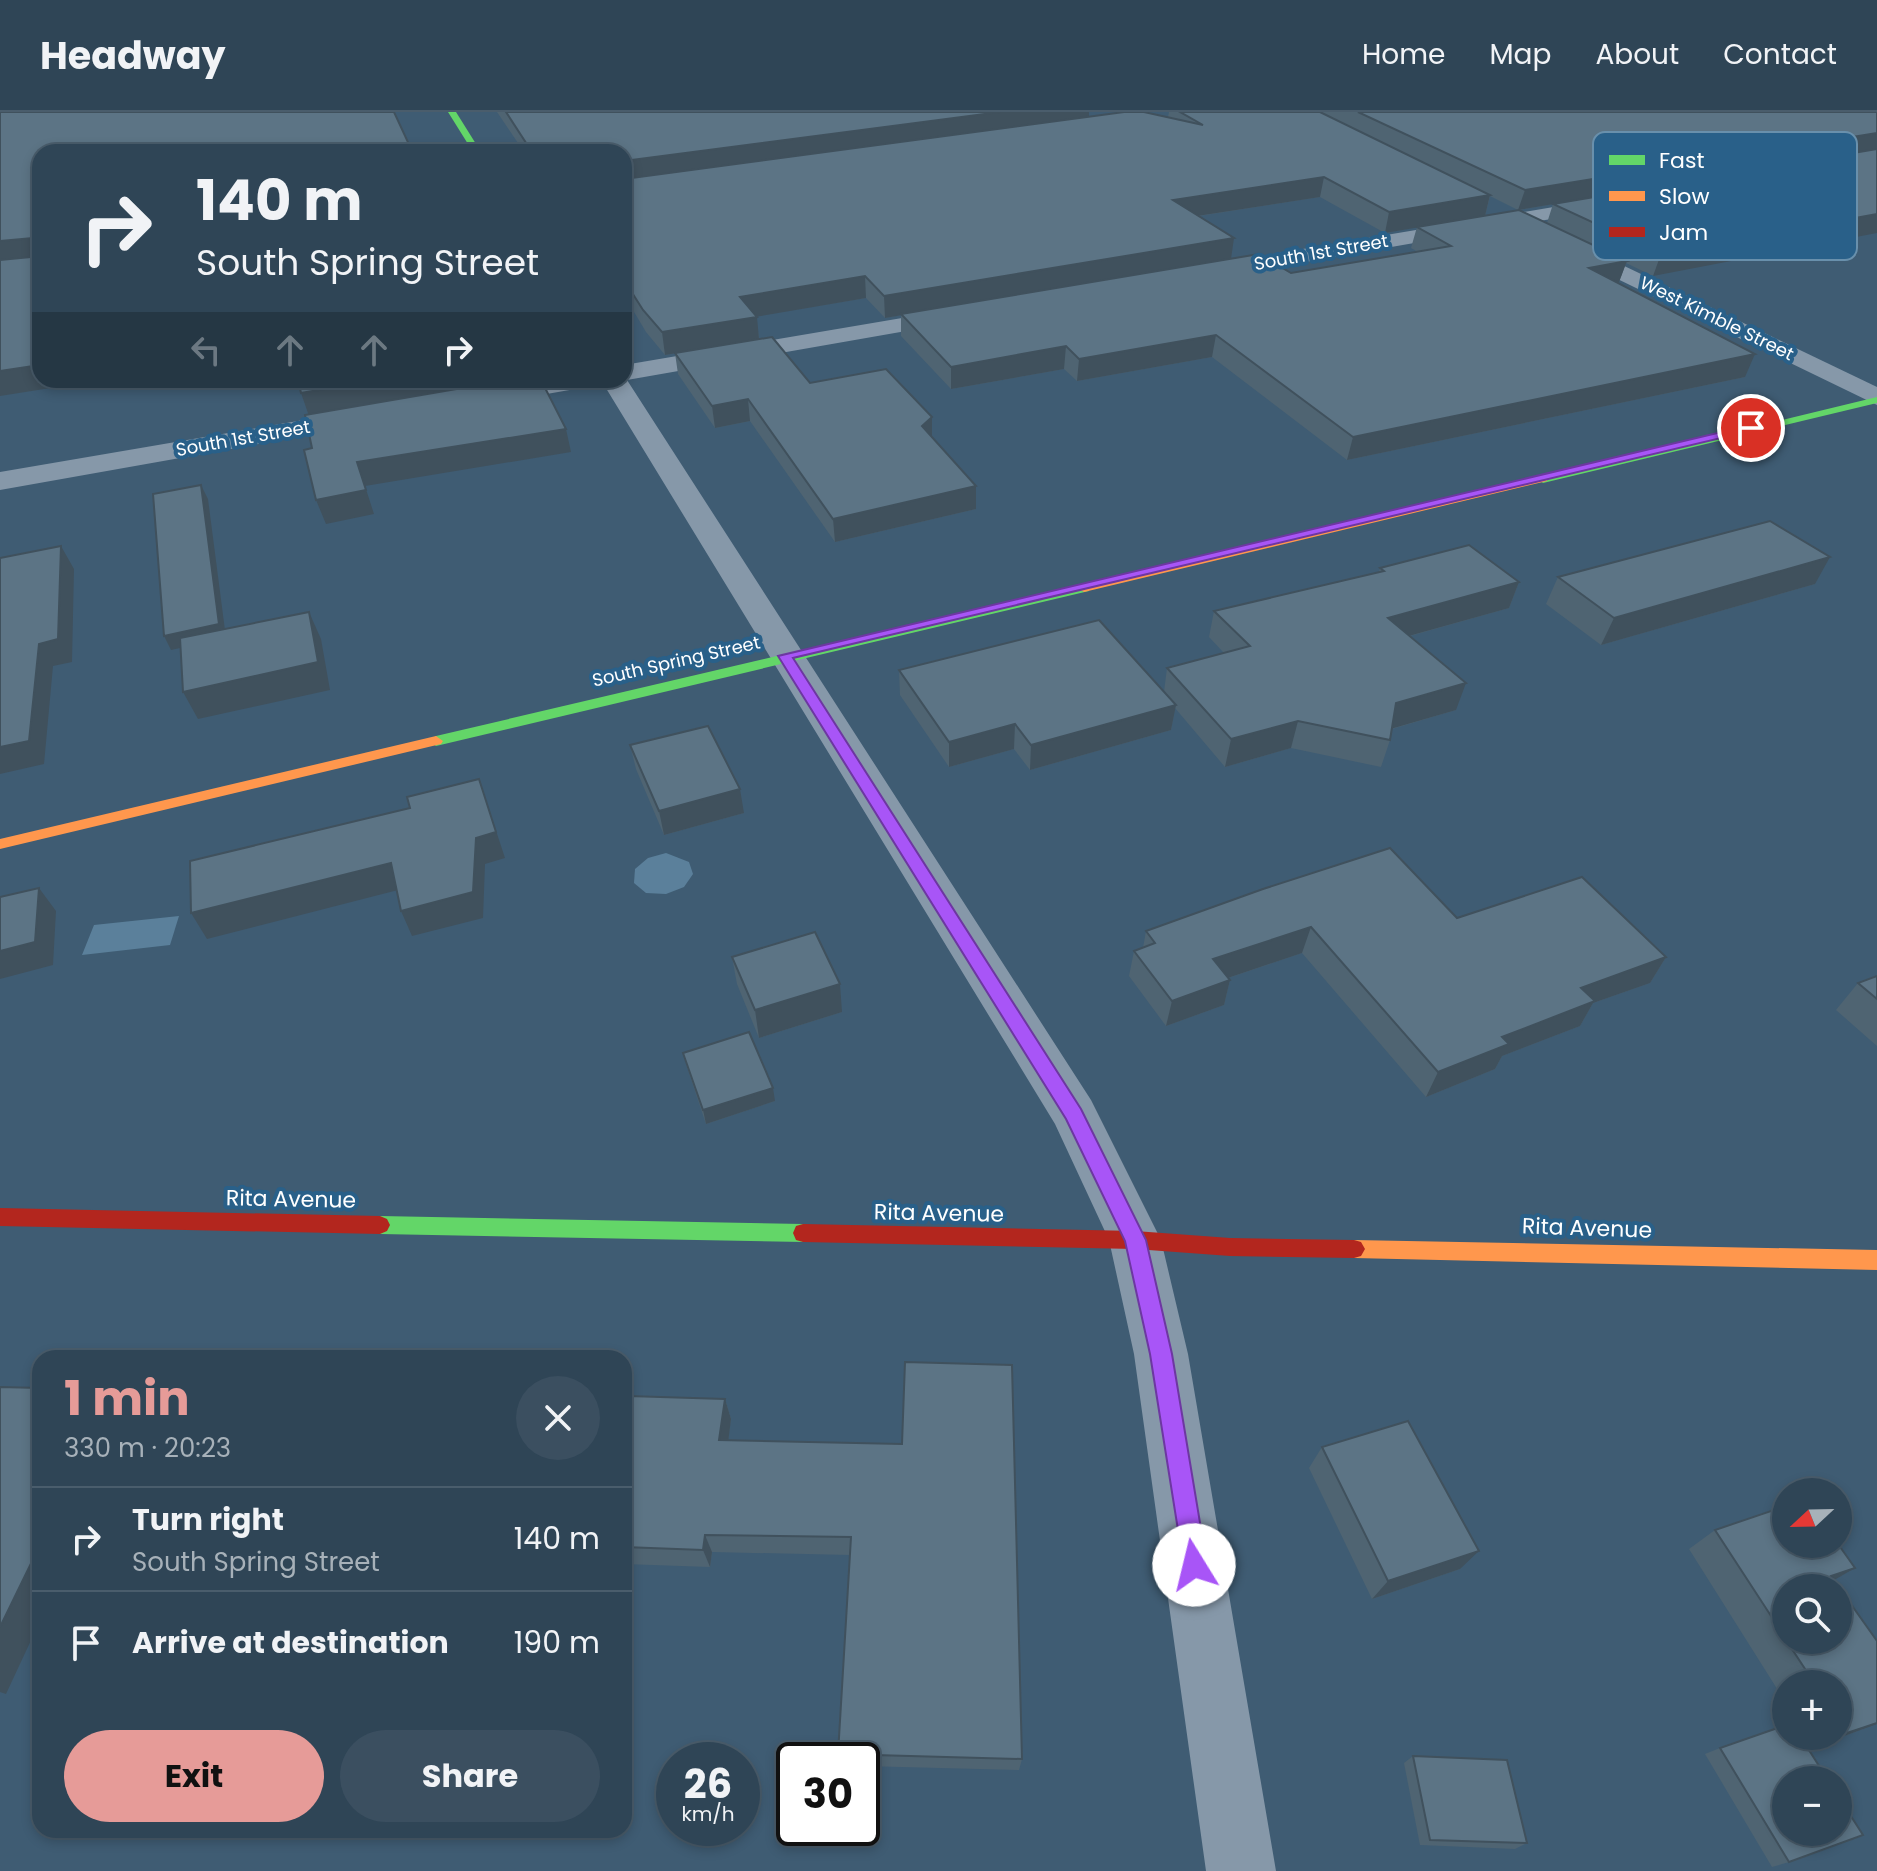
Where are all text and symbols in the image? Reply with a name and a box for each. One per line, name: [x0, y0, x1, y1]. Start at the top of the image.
text: Headway: [40, 29, 226, 82]
text: Home: [1362, 35, 1445, 74]
text: Map: [1489, 35, 1551, 74]
text: About: [1595, 35, 1679, 74]
text: Contact: [1723, 35, 1837, 74]
legend: [1593, 132, 1857, 260]
text: Fast: [1659, 145, 1704, 176]
text: 140 m: [196, 161, 363, 240]
icon: right: [64, 176, 168, 280]
text: Slow: [1659, 181, 1709, 212]
text: Jam: [1659, 217, 1708, 248]
street label: South 1st Street: [1252, 228, 1390, 276]
text: South Spring Street: [196, 237, 539, 288]
street label: West Kimble Street: [1636, 270, 1798, 366]
icon: left: [184, 328, 228, 372]
icon: ahead: [268, 328, 312, 372]
icon: ahead: [352, 328, 396, 372]
icon: right: [436, 328, 480, 372]
pin: [1717, 394, 1785, 462]
icon: arrive: [1729, 406, 1773, 450]
street label: South 1st Street: [174, 414, 312, 462]
street label: South Spring Street: [590, 630, 762, 692]
street label: Rita Avenue: [226, 1182, 356, 1216]
street label: Rita Avenue: [874, 1196, 1004, 1230]
street label: Rita Avenue: [1521, 1210, 1653, 1246]
text: 1 min: [64, 1365, 190, 1432]
button: close: [516, 1376, 600, 1460]
text: 330 m · 20:23: [64, 1430, 231, 1466]
north arrow: [1772, 1478, 1852, 1558]
map controls: [1772, 1478, 1852, 1846]
text: Turn right: [132, 1498, 284, 1541]
icon: right: [64, 1517, 108, 1561]
text: 140 m: [514, 1517, 600, 1560]
position arrow: [1152, 1523, 1236, 1607]
text: South Spring Street: [132, 1544, 380, 1580]
button: search: [1772, 1574, 1852, 1654]
icon: arrive: [64, 1621, 108, 1665]
text: Arrive at destination: [132, 1621, 449, 1664]
text: 190 m: [514, 1621, 600, 1664]
button: +: [1772, 1670, 1852, 1750]
button: Exit: [64, 1730, 324, 1822]
button: Share: [340, 1730, 600, 1822]
speed limit sign: 30: [776, 1742, 880, 1846]
text: 26: [684, 1756, 732, 1812]
button: −: [1772, 1766, 1852, 1846]
text: km/h: [681, 1800, 735, 1828]

